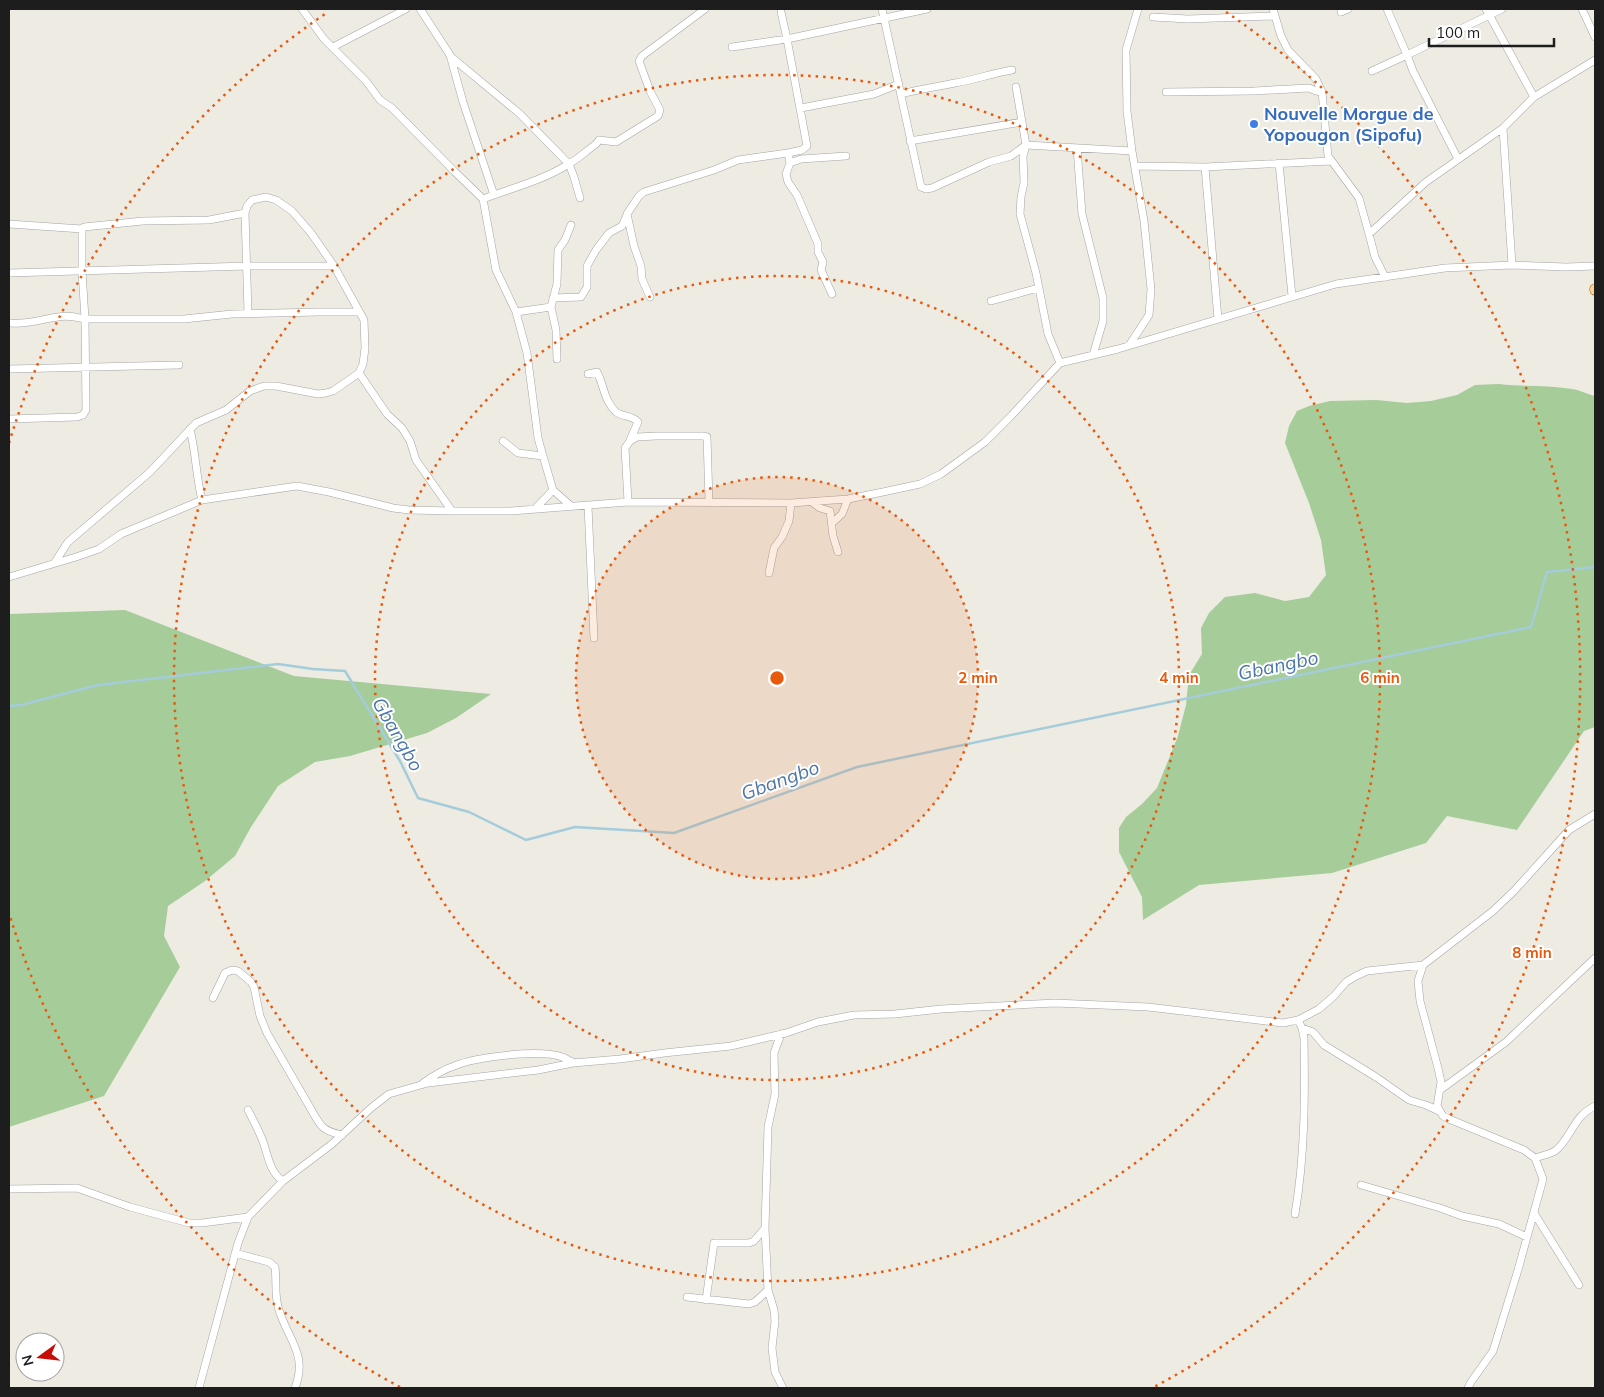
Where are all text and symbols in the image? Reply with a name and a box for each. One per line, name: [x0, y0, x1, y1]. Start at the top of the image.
scale bar: [1429, 15, 1554, 47]
text: 100 m: [1436, 23, 1480, 42]
place label: Nouvelle Morgue de Yopougon (Sipofu): [1263, 102, 1434, 146]
marker: Nouvelle Morgue de Yopougon (Sipofu): [1248, 118, 1260, 130]
water label: Gbangbo: [1236, 645, 1321, 685]
text: 2 min: [958, 668, 998, 687]
text: 4 min: [1159, 668, 1199, 687]
text: 6 min: [1360, 668, 1400, 687]
centre of rings: [768, 669, 786, 687]
water label: Gbangbo: [367, 693, 429, 775]
water label: Gbangbo: [738, 755, 823, 805]
text: 8 min: [1512, 943, 1552, 962]
north arrow: [15, 1332, 65, 1382]
text: N: [17, 1353, 38, 1368]

